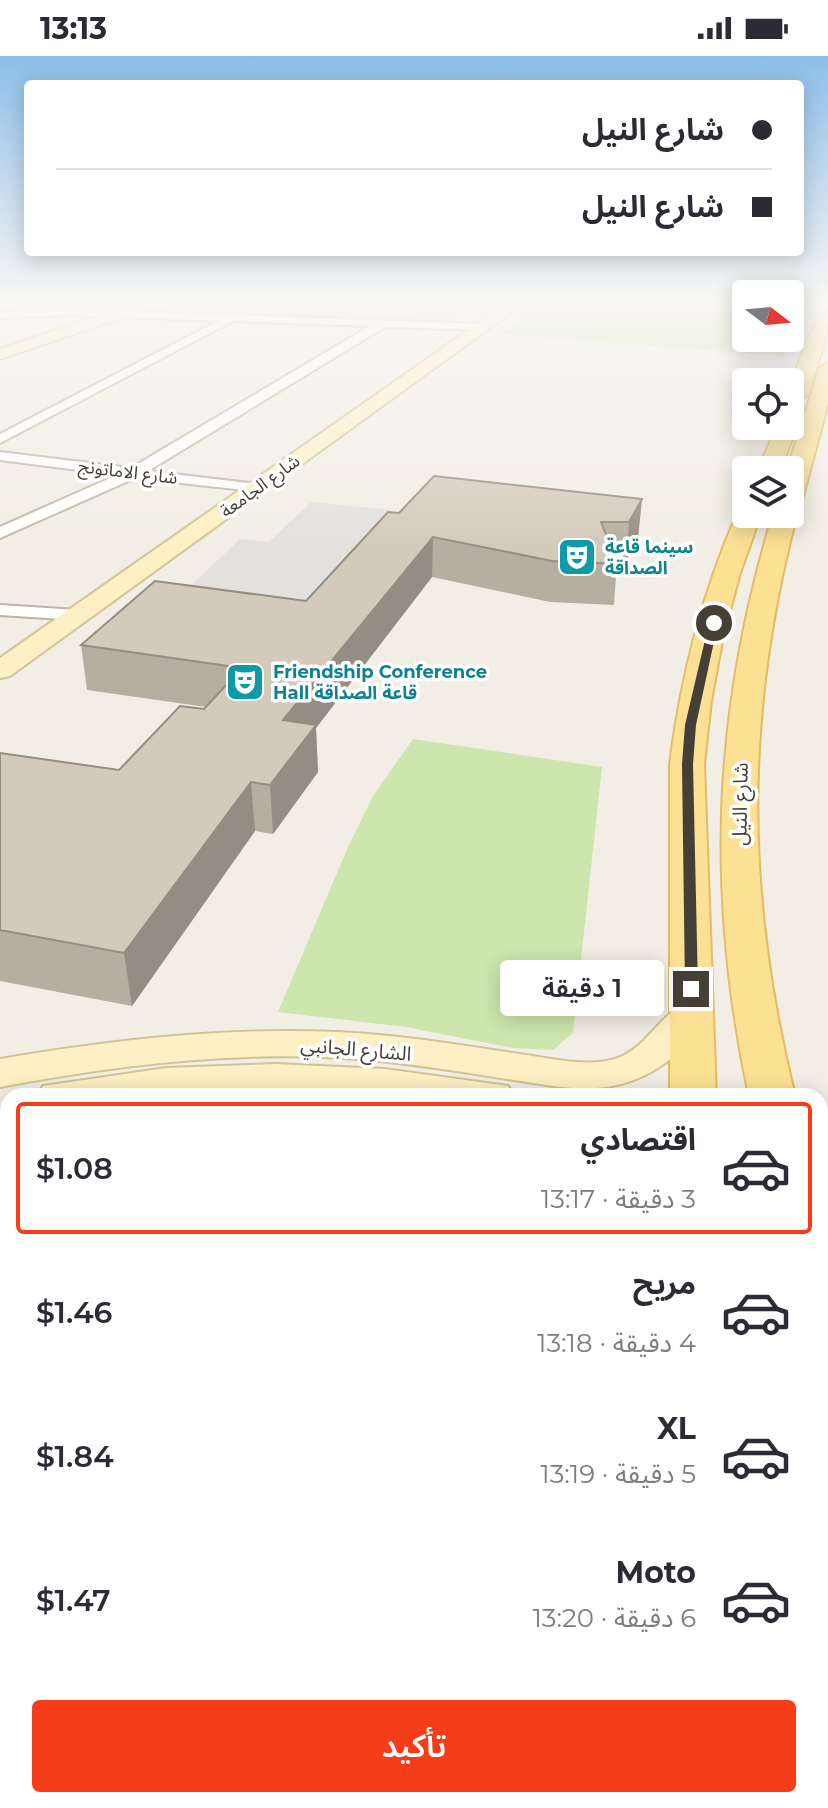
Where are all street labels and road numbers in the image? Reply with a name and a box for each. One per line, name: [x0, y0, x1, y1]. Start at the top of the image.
street label: شارع الجامعة: [216, 450, 306, 525]
street label: شارع الاماتونج: [77, 455, 179, 492]
street label: شارع النيل: [727, 762, 756, 846]
street label: الشارع الجانبي: [299, 1032, 412, 1069]

